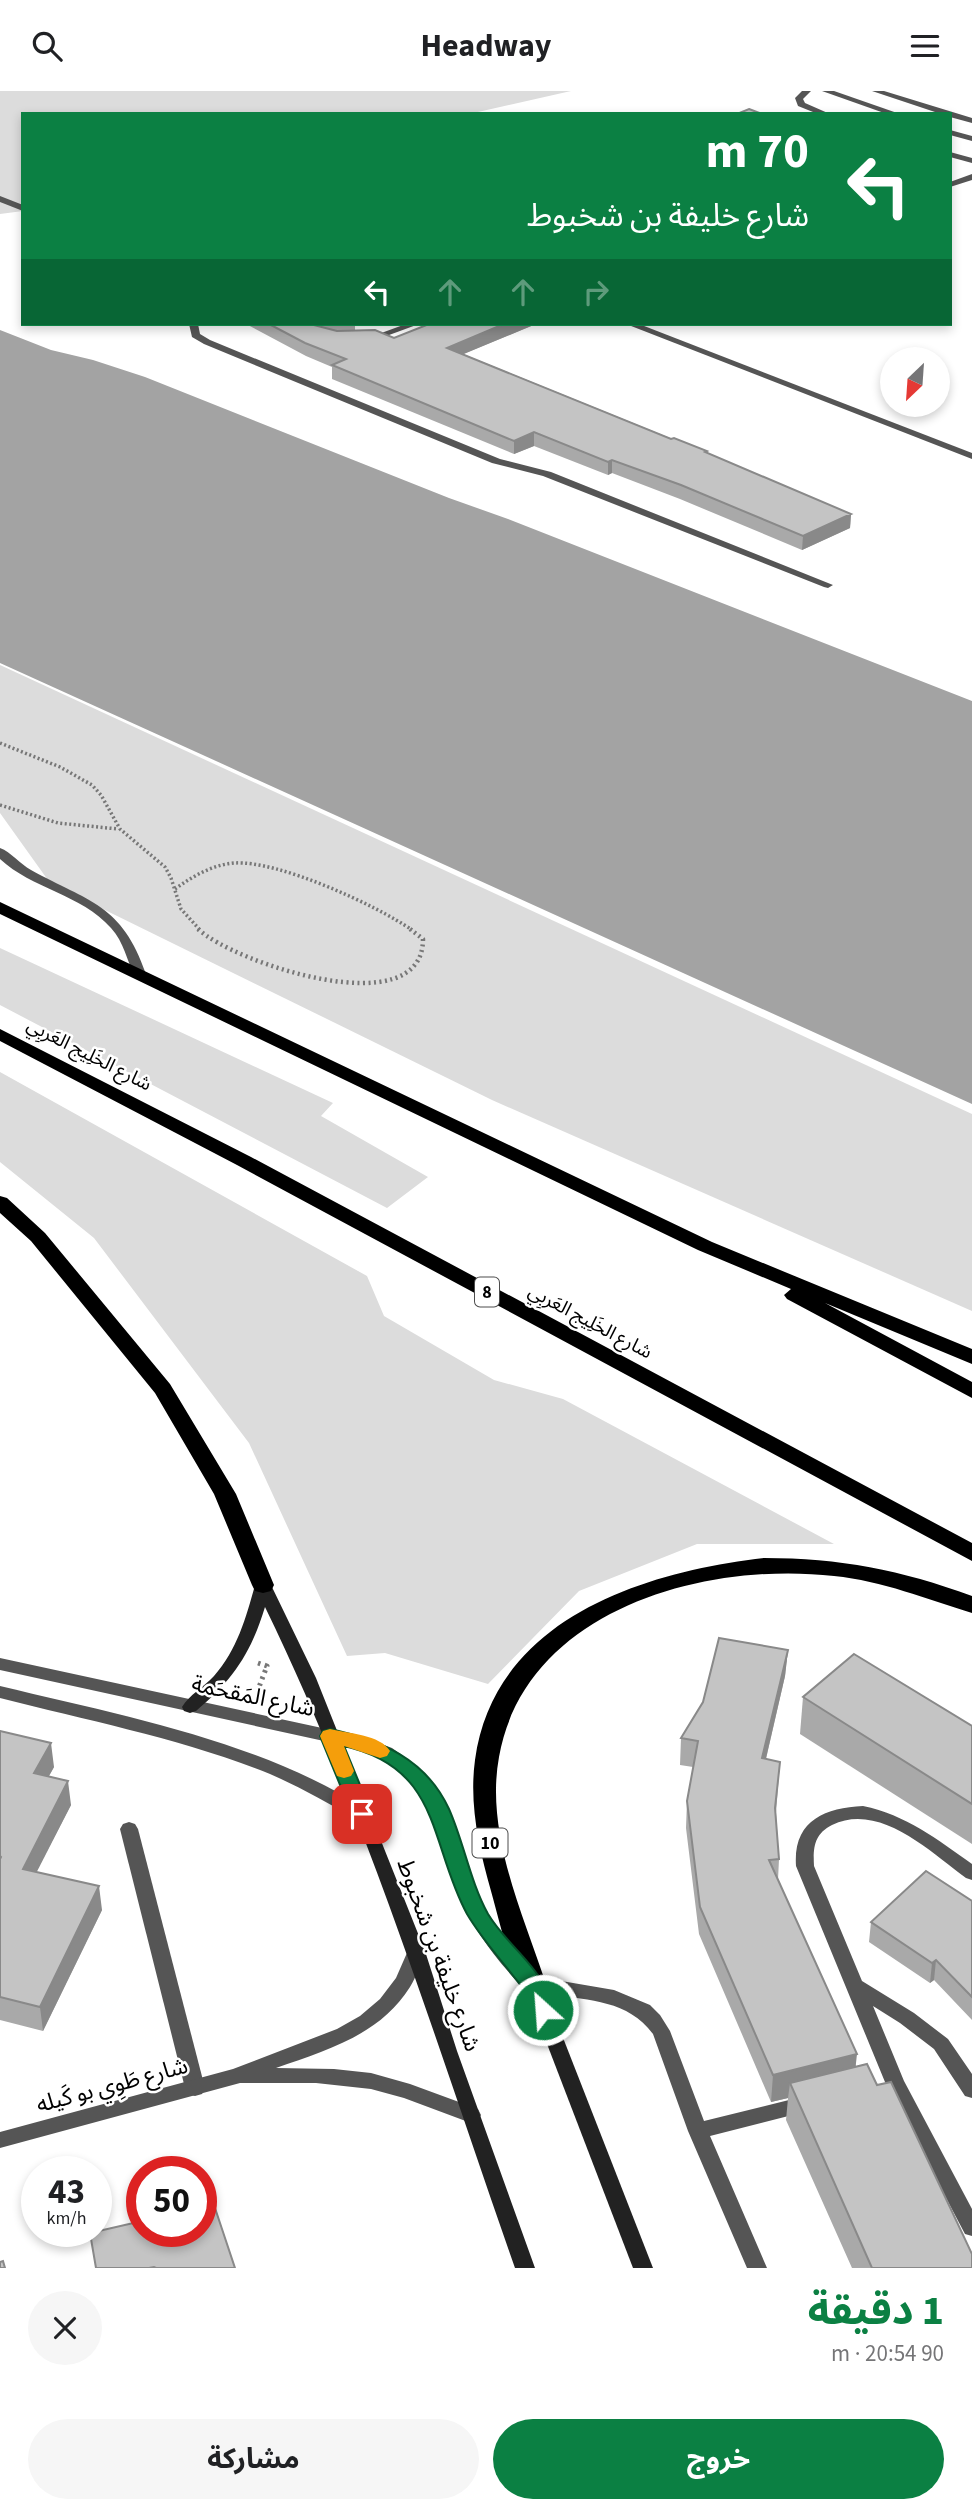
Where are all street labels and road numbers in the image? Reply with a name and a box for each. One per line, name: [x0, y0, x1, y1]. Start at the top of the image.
street label: شارع الخَلِيج العَربِي: [22, 1012, 156, 1098]
road number: 8: [475, 1277, 499, 1307]
street label: شارع الخَلِيج العَربِي: [523, 1278, 657, 1366]
street label: شارع المَقحَمة: [189, 1667, 317, 1725]
road number: 10: [472, 1828, 508, 1857]
street label: شارع خليفة بن شخبوط: [389, 1854, 489, 2056]
street label: شارع طَوِي بو كَيله: [33, 2049, 192, 2122]

